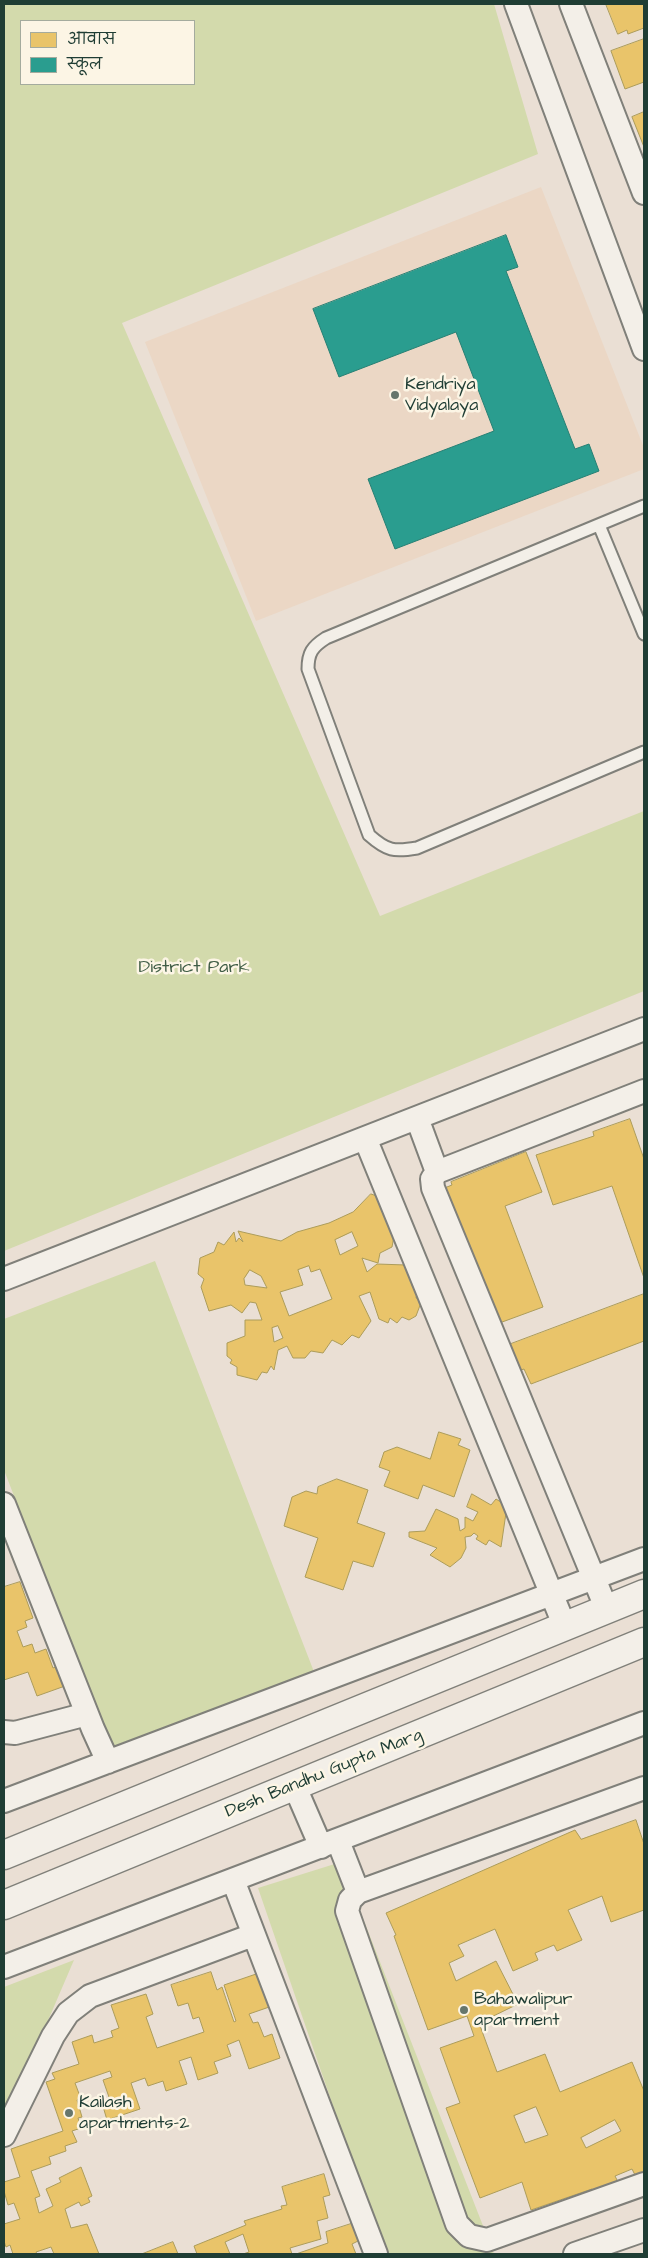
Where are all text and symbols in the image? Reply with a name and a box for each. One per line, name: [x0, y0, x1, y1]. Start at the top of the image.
legend: [20, 20, 195, 85]
text: आवास: [67, 29, 116, 50]
text: स्कूल: [67, 54, 102, 75]
place label: Kendriya Vidyalaya: [405, 374, 478, 416]
marker: Kendriya Vidyalaya: [389, 389, 401, 401]
park label: District Park: [139, 957, 249, 979]
street label: Desh Bandhu Gupta Marg: [222, 1725, 426, 1823]
place label: Bahawalipur apartment: [474, 1989, 572, 2032]
marker: Bahawalipur apartment: [458, 2004, 470, 2016]
place label: Kailash apartments-2: [79, 2092, 189, 2134]
marker: Kailash apartments-2: [63, 2107, 75, 2119]

